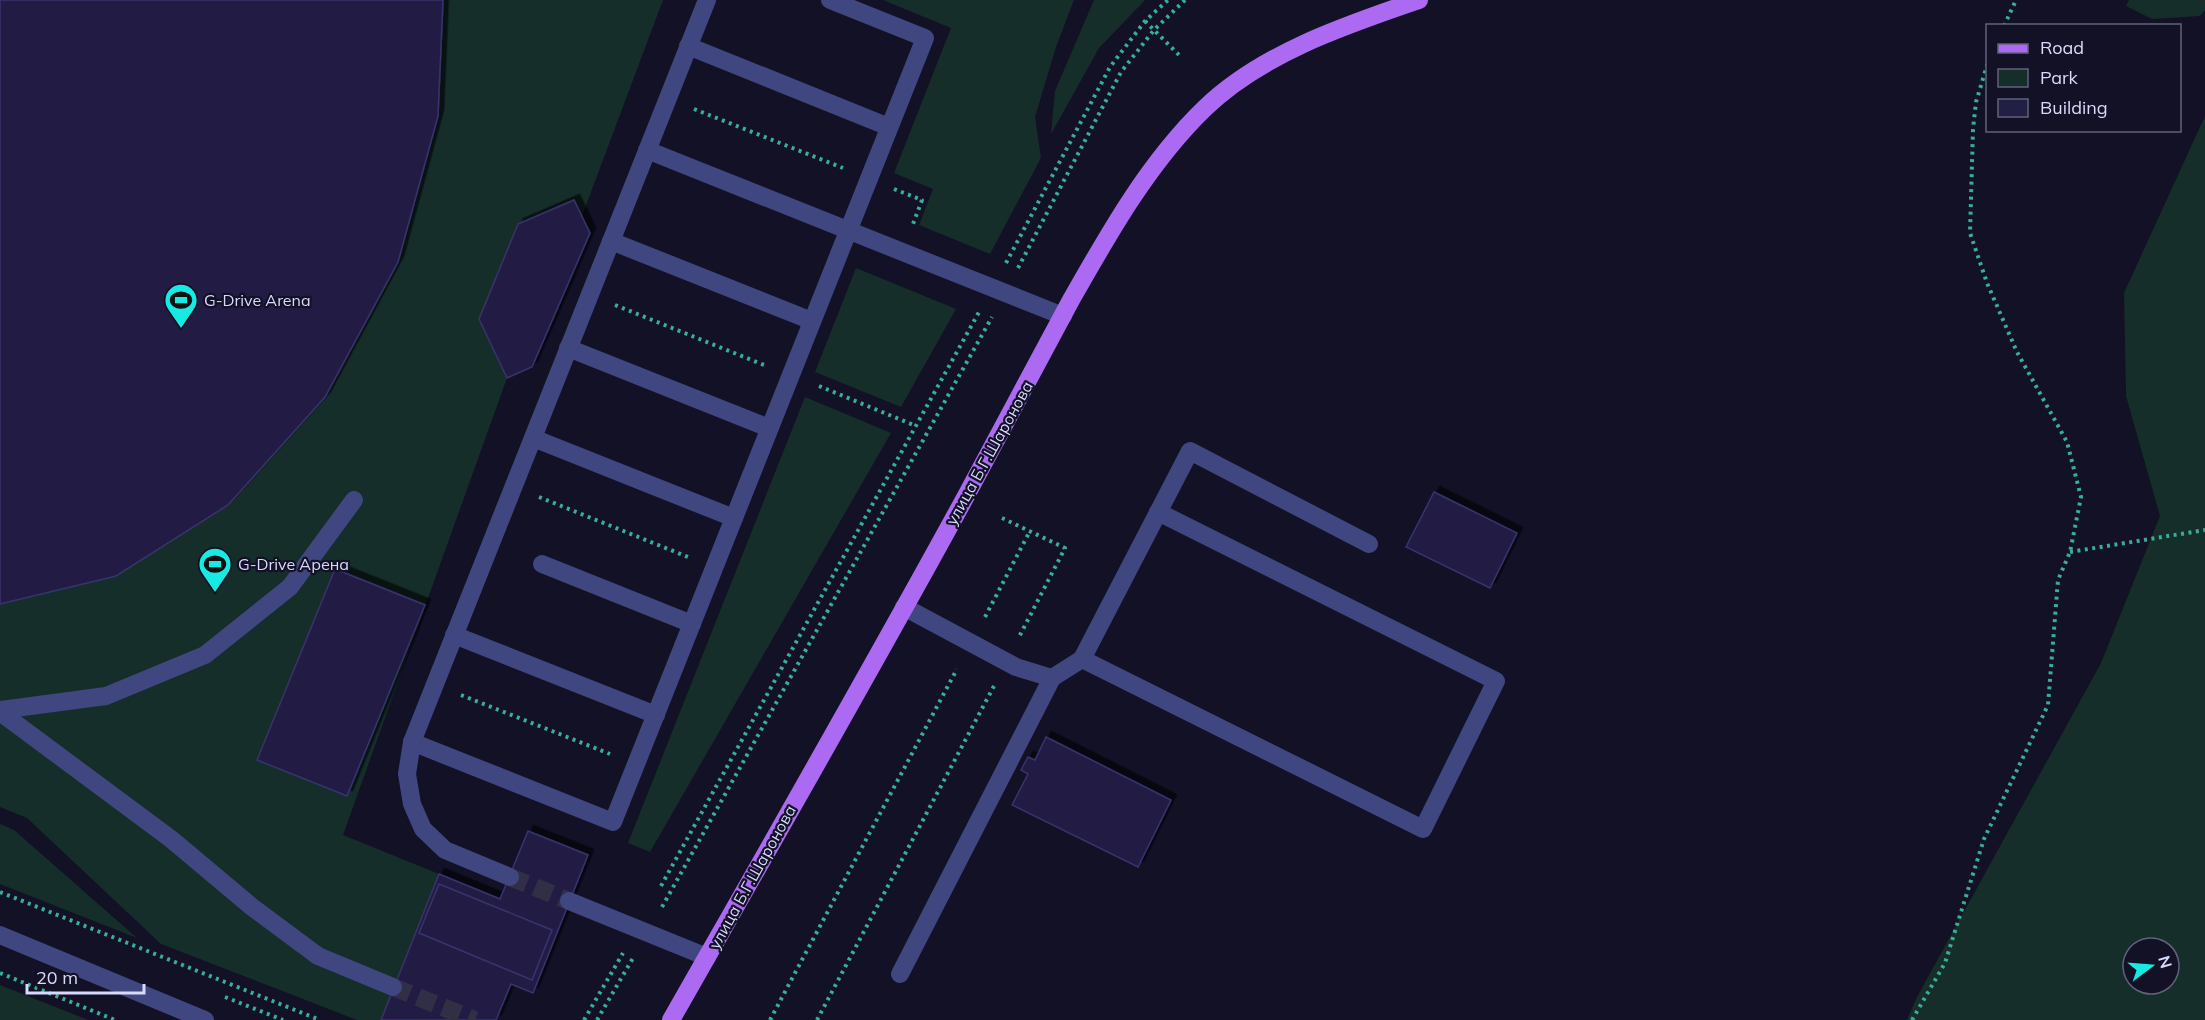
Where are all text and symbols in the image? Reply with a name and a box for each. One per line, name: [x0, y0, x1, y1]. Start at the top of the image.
legend: [1986, 24, 2181, 132]
text: Road: [2040, 36, 2084, 59]
text: Park: [2040, 66, 2079, 89]
text: Building: [2040, 96, 2108, 119]
sports icon: G-Drive Arena: [163, 282, 199, 329]
place label: G-Drive Arena: [204, 290, 311, 310]
street label: улица Б.Г.Шаронова: [941, 378, 1037, 528]
sports icon: G-Drive Арена: [197, 546, 233, 593]
place label: G-Drive Арена: [238, 554, 349, 574]
street label: улица Б.Г.Шаронова: [704, 802, 800, 952]
north arrow: [2121, 936, 2181, 996]
text: N: [2154, 953, 2177, 970]
scale bar: [27, 957, 144, 995]
text: 20 m: [36, 966, 78, 989]

